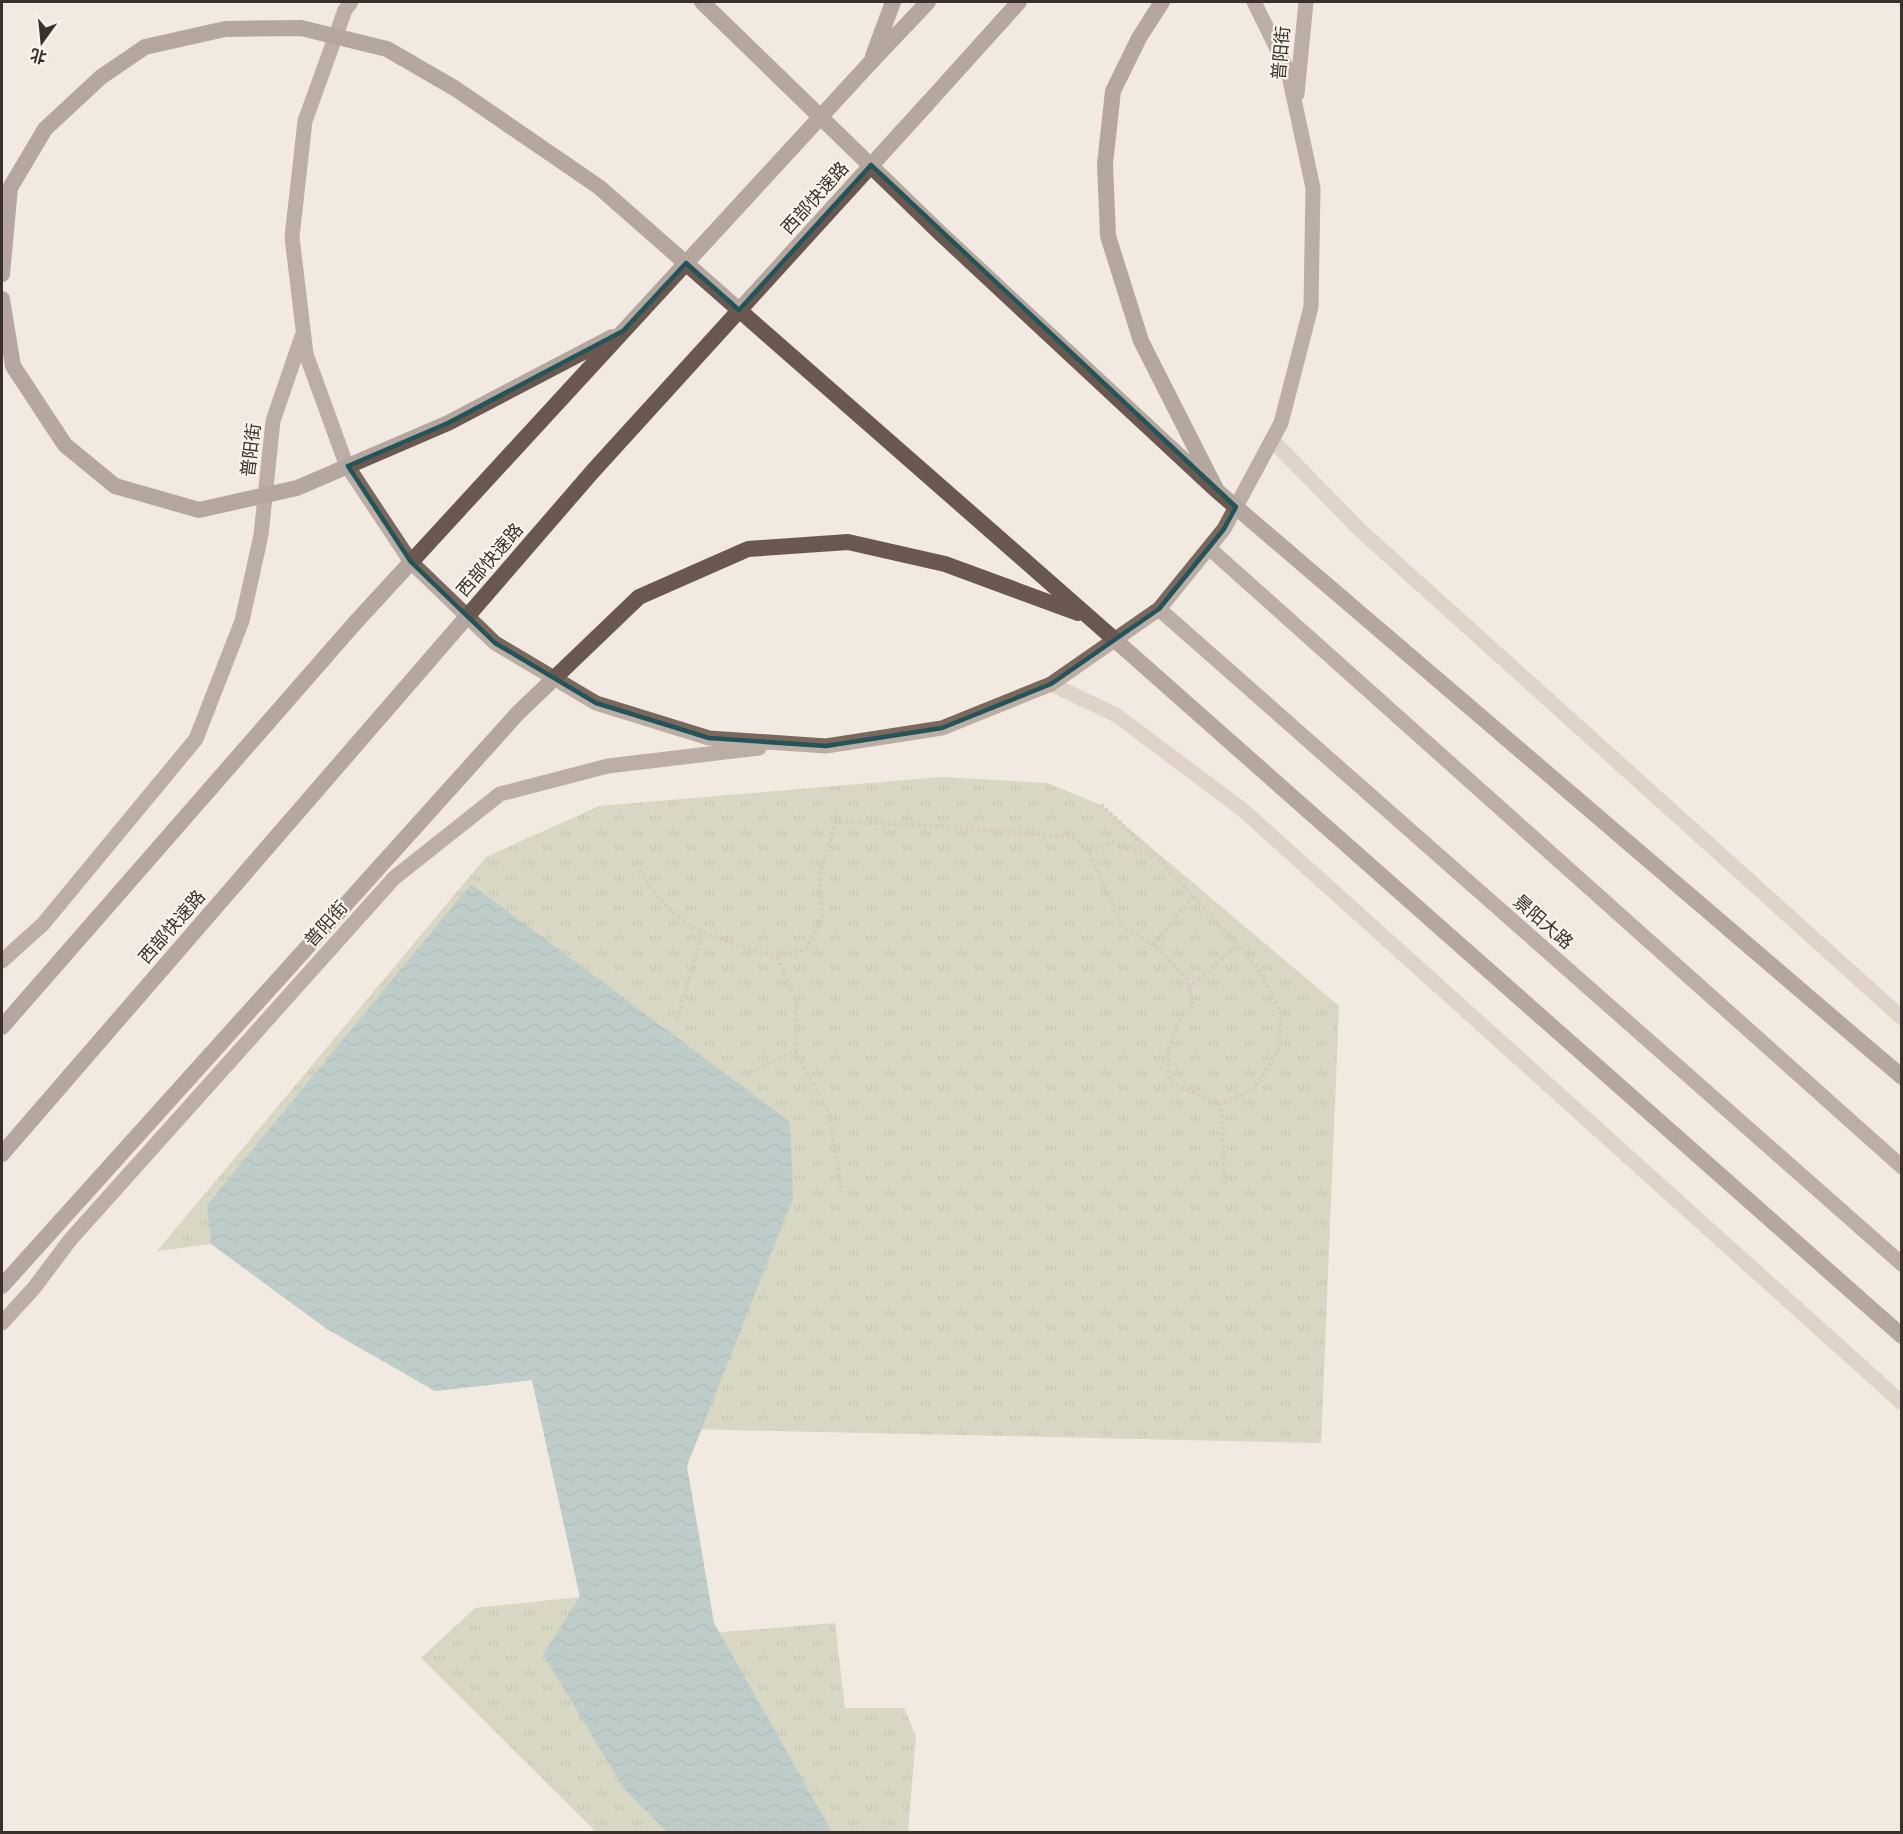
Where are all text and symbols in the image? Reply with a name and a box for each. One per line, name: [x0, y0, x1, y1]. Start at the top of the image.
north arrow: [12, 12, 72, 72]
street label: 普阳街: [1267, 25, 1294, 81]
text: 北: [28, 45, 48, 68]
street label: 西部快速路: [776, 157, 853, 239]
street label: 普阳街: [236, 422, 265, 478]
street label: 西部快速路: [451, 518, 528, 601]
street label: 西部快速路: [133, 885, 210, 968]
street label: 景阳大路: [1509, 889, 1578, 954]
street label: 普阳街: [299, 896, 352, 951]

